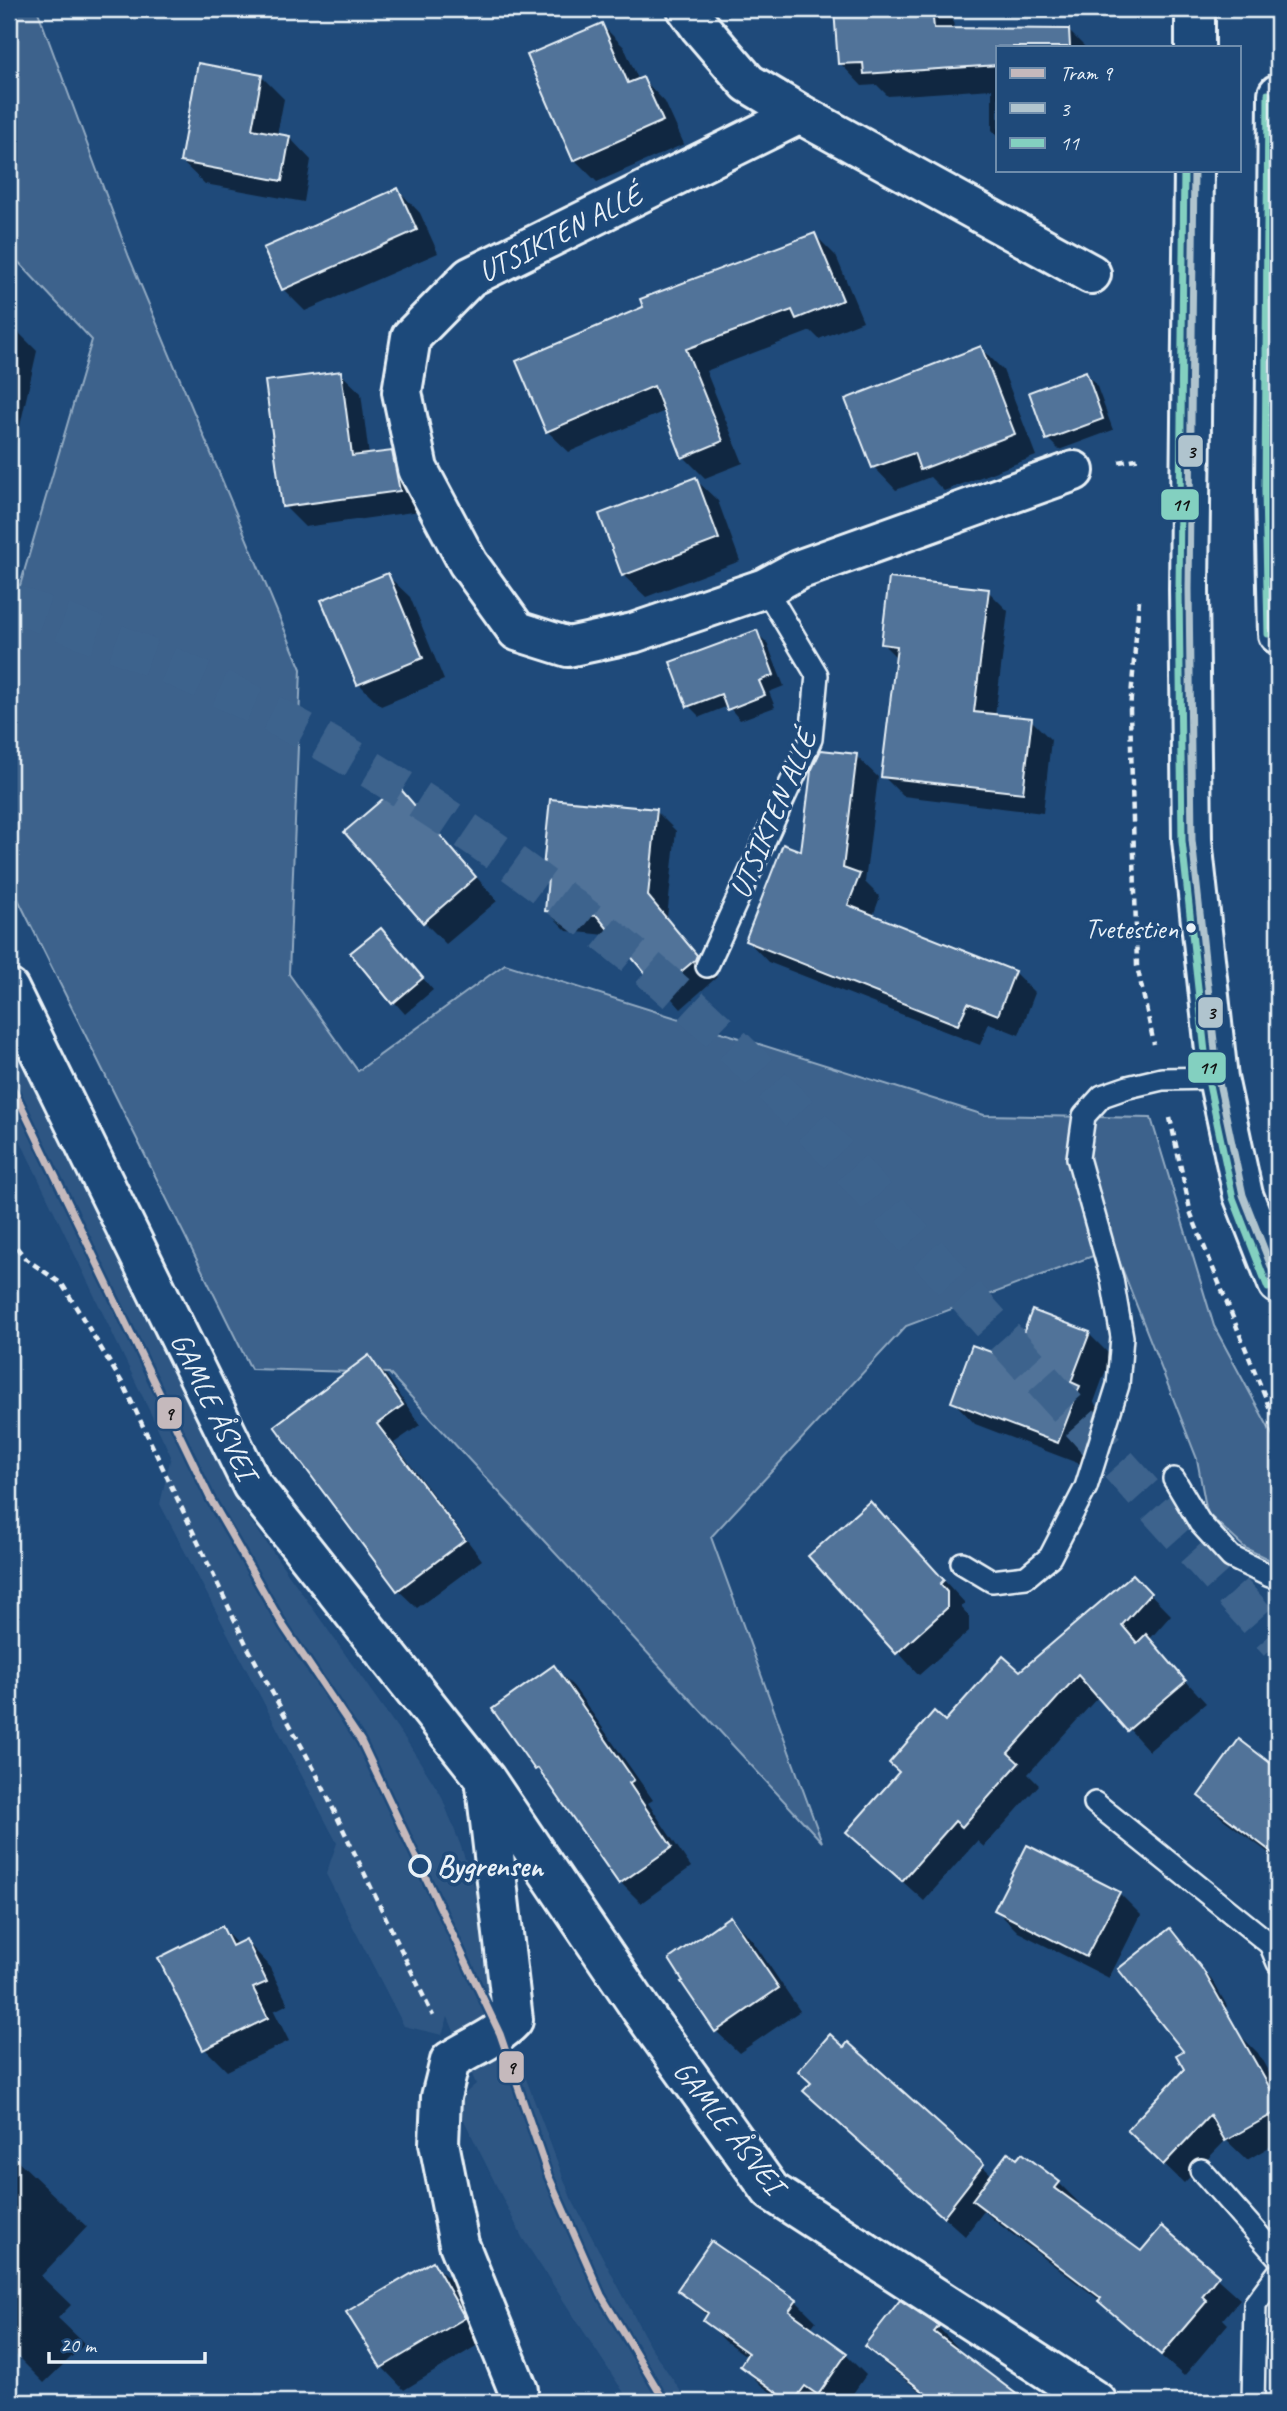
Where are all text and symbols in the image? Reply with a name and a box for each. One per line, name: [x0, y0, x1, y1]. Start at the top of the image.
legend: [996, 46, 1242, 172]
text: Tram 9: [1060, 60, 1114, 86]
text: 3: [1060, 96, 1071, 122]
text: 11: [1060, 130, 1080, 156]
street label: UTSIKTEN ALLÉ: [472, 174, 652, 291]
line badge: 3: [1177, 434, 1204, 468]
text: 3: [1187, 440, 1198, 464]
line badge: 11: [1160, 488, 1200, 521]
text: 11: [1171, 493, 1191, 517]
street label: UTSIKTEN ALLÉ: [720, 721, 827, 904]
place label: Tvetestien: [1085, 911, 1178, 946]
marker: Tvetestien: [1184, 921, 1198, 935]
line badge: 3: [1197, 996, 1224, 1029]
text: 3: [1207, 1001, 1218, 1025]
line badge: 11: [1187, 1051, 1227, 1084]
text: 11: [1198, 1056, 1218, 1080]
street label: GAMLE ÅSVEI: [162, 1326, 269, 1491]
line badge: 9: [156, 1396, 183, 1430]
text: 9: [165, 1402, 176, 1426]
place label: Bygrensen: [437, 1847, 545, 1885]
marker: Bygrensen: [409, 1855, 431, 1877]
line badge: 9: [498, 2050, 525, 2084]
street label: GAMLE ÅSVEI: [665, 2053, 797, 2206]
text: 9: [507, 2056, 518, 2080]
scale bar: [49, 2320, 205, 2364]
text: 20 m: [60, 2332, 98, 2358]

